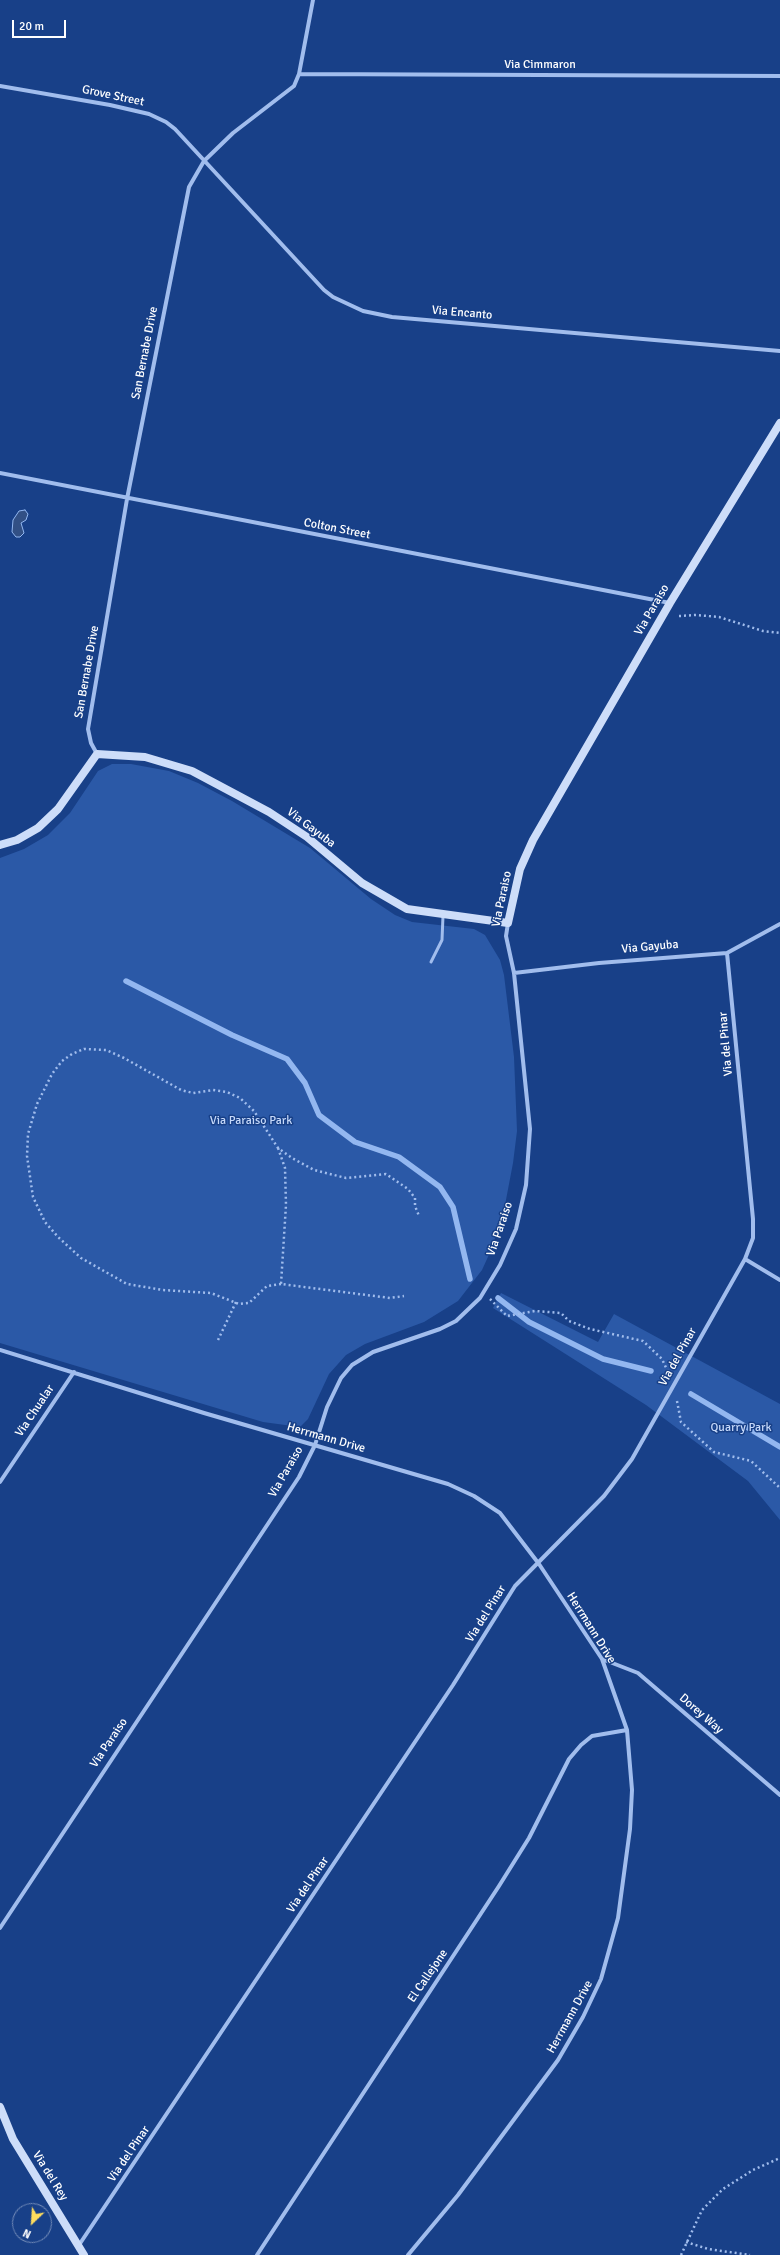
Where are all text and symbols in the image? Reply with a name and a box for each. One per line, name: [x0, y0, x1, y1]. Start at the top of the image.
scale bar: [14, 12, 68, 38]
text: 20 m: [19, 19, 44, 34]
street label: Via Cimmaron: [504, 58, 576, 72]
street label: Grove Street: [81, 82, 145, 110]
street label: Via Encanto: [431, 303, 493, 323]
street label: San Bernabe Drive: [129, 305, 161, 401]
street label: Colton Street: [302, 515, 372, 543]
street label: Via Paraiso: [632, 582, 672, 638]
street label: San Bernabe Drive: [72, 624, 102, 720]
street label: Via Gayuba: [284, 805, 338, 851]
street label: Via Paraiso: [489, 870, 515, 928]
street label: Via Gayuba: [621, 937, 679, 957]
street label: Via del Pinar: [716, 1011, 736, 1077]
park label: Via Paraiso Park: [210, 1114, 292, 1128]
street label: Via Paraiso: [484, 1200, 516, 1258]
street label: Via del Pinar: [656, 1325, 700, 1389]
street label: Via Chualar: [12, 1382, 58, 1440]
street label: Herrmann Drive: [285, 1420, 367, 1456]
park label: Quarry Park: [711, 1421, 771, 1435]
street label: Via Paraiso: [266, 1444, 306, 1500]
street label: Via del Pinar: [463, 1583, 509, 1645]
street label: Herrmann Drive: [563, 1590, 619, 1666]
street label: Dorey Way: [676, 1691, 726, 1737]
street label: Via Paraiso: [87, 1715, 131, 1771]
street label: Via del Pinar: [284, 1854, 332, 1916]
street label: El Callejone: [405, 1947, 451, 2005]
street label: Herrmann Drive: [544, 1978, 596, 2056]
street label: Via del Pinar: [105, 2123, 153, 2185]
street label: Via del Rey: [29, 2148, 71, 2204]
north arrow: [12, 2203, 52, 2243]
text: N: [21, 2226, 33, 2241]

